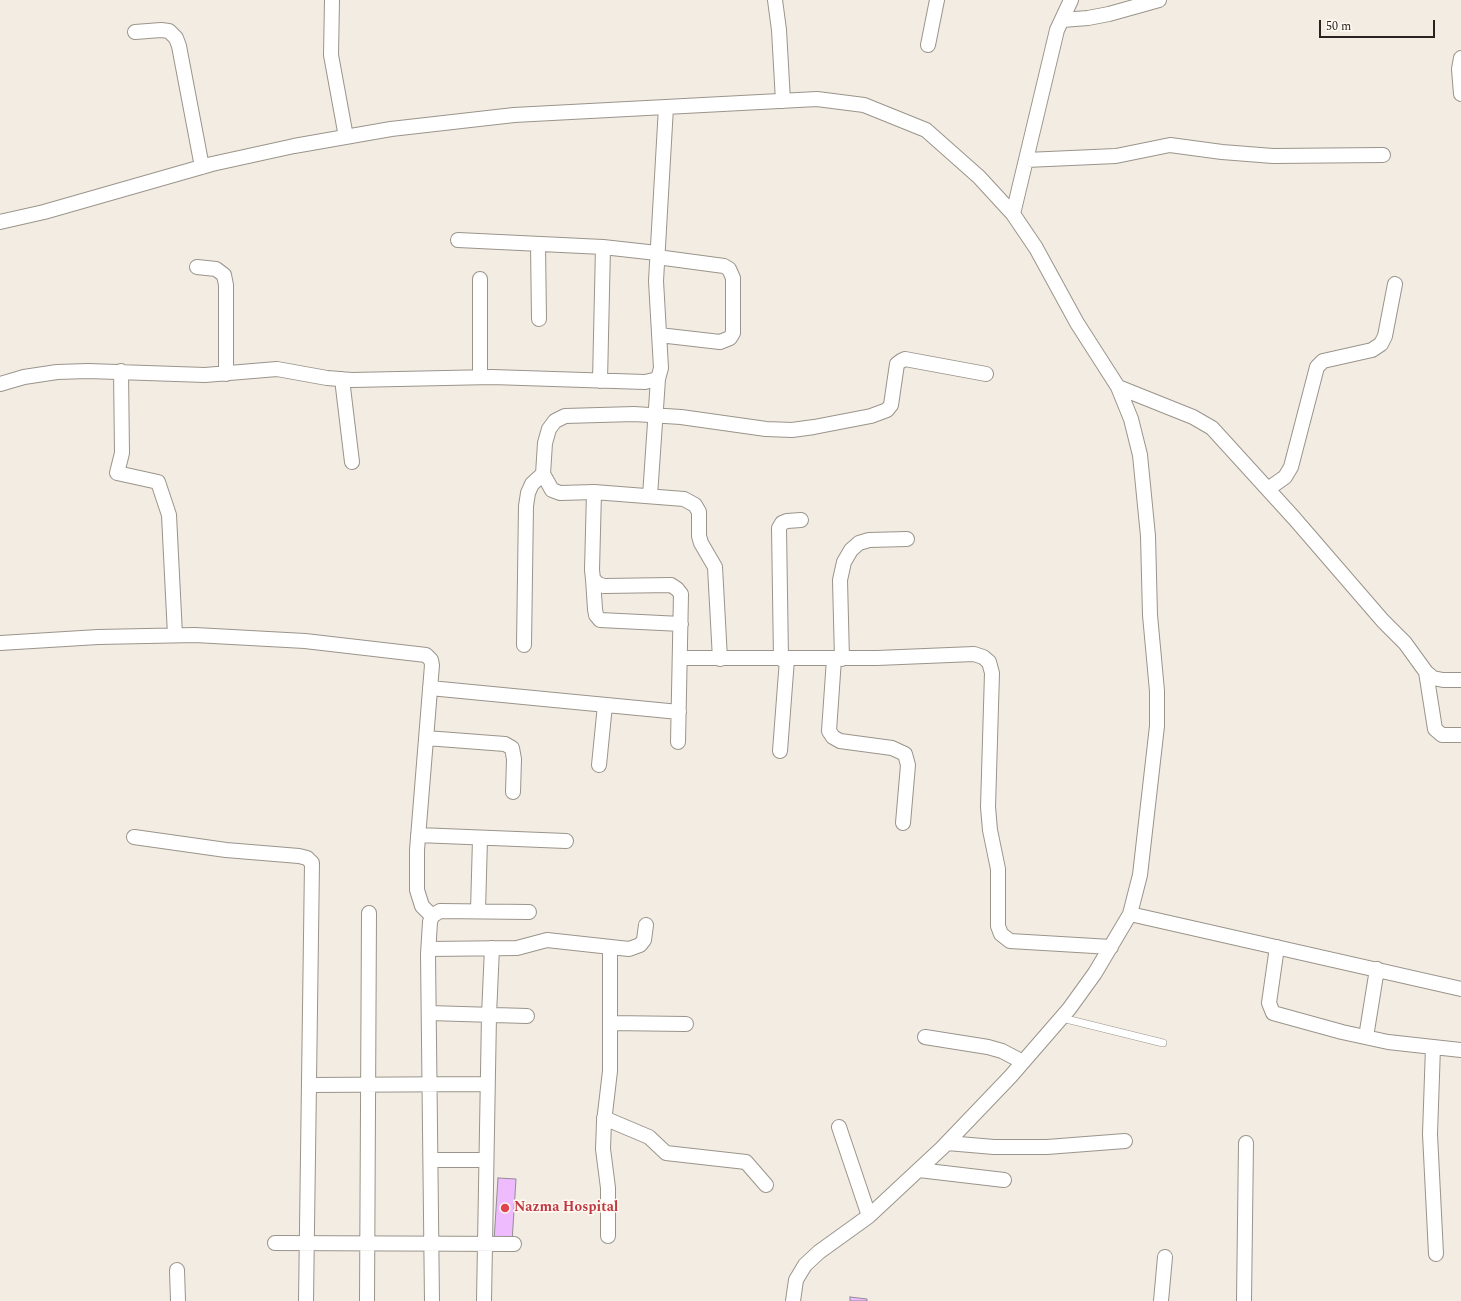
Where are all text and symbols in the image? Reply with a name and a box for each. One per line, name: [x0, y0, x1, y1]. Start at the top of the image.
scale bar: [1321, 12, 1437, 38]
text: 50 m: [1326, 17, 1351, 36]
place label: Nazma Hospital: [514, 1200, 618, 1216]
marker: Nazma Hospital: [499, 1202, 511, 1214]

